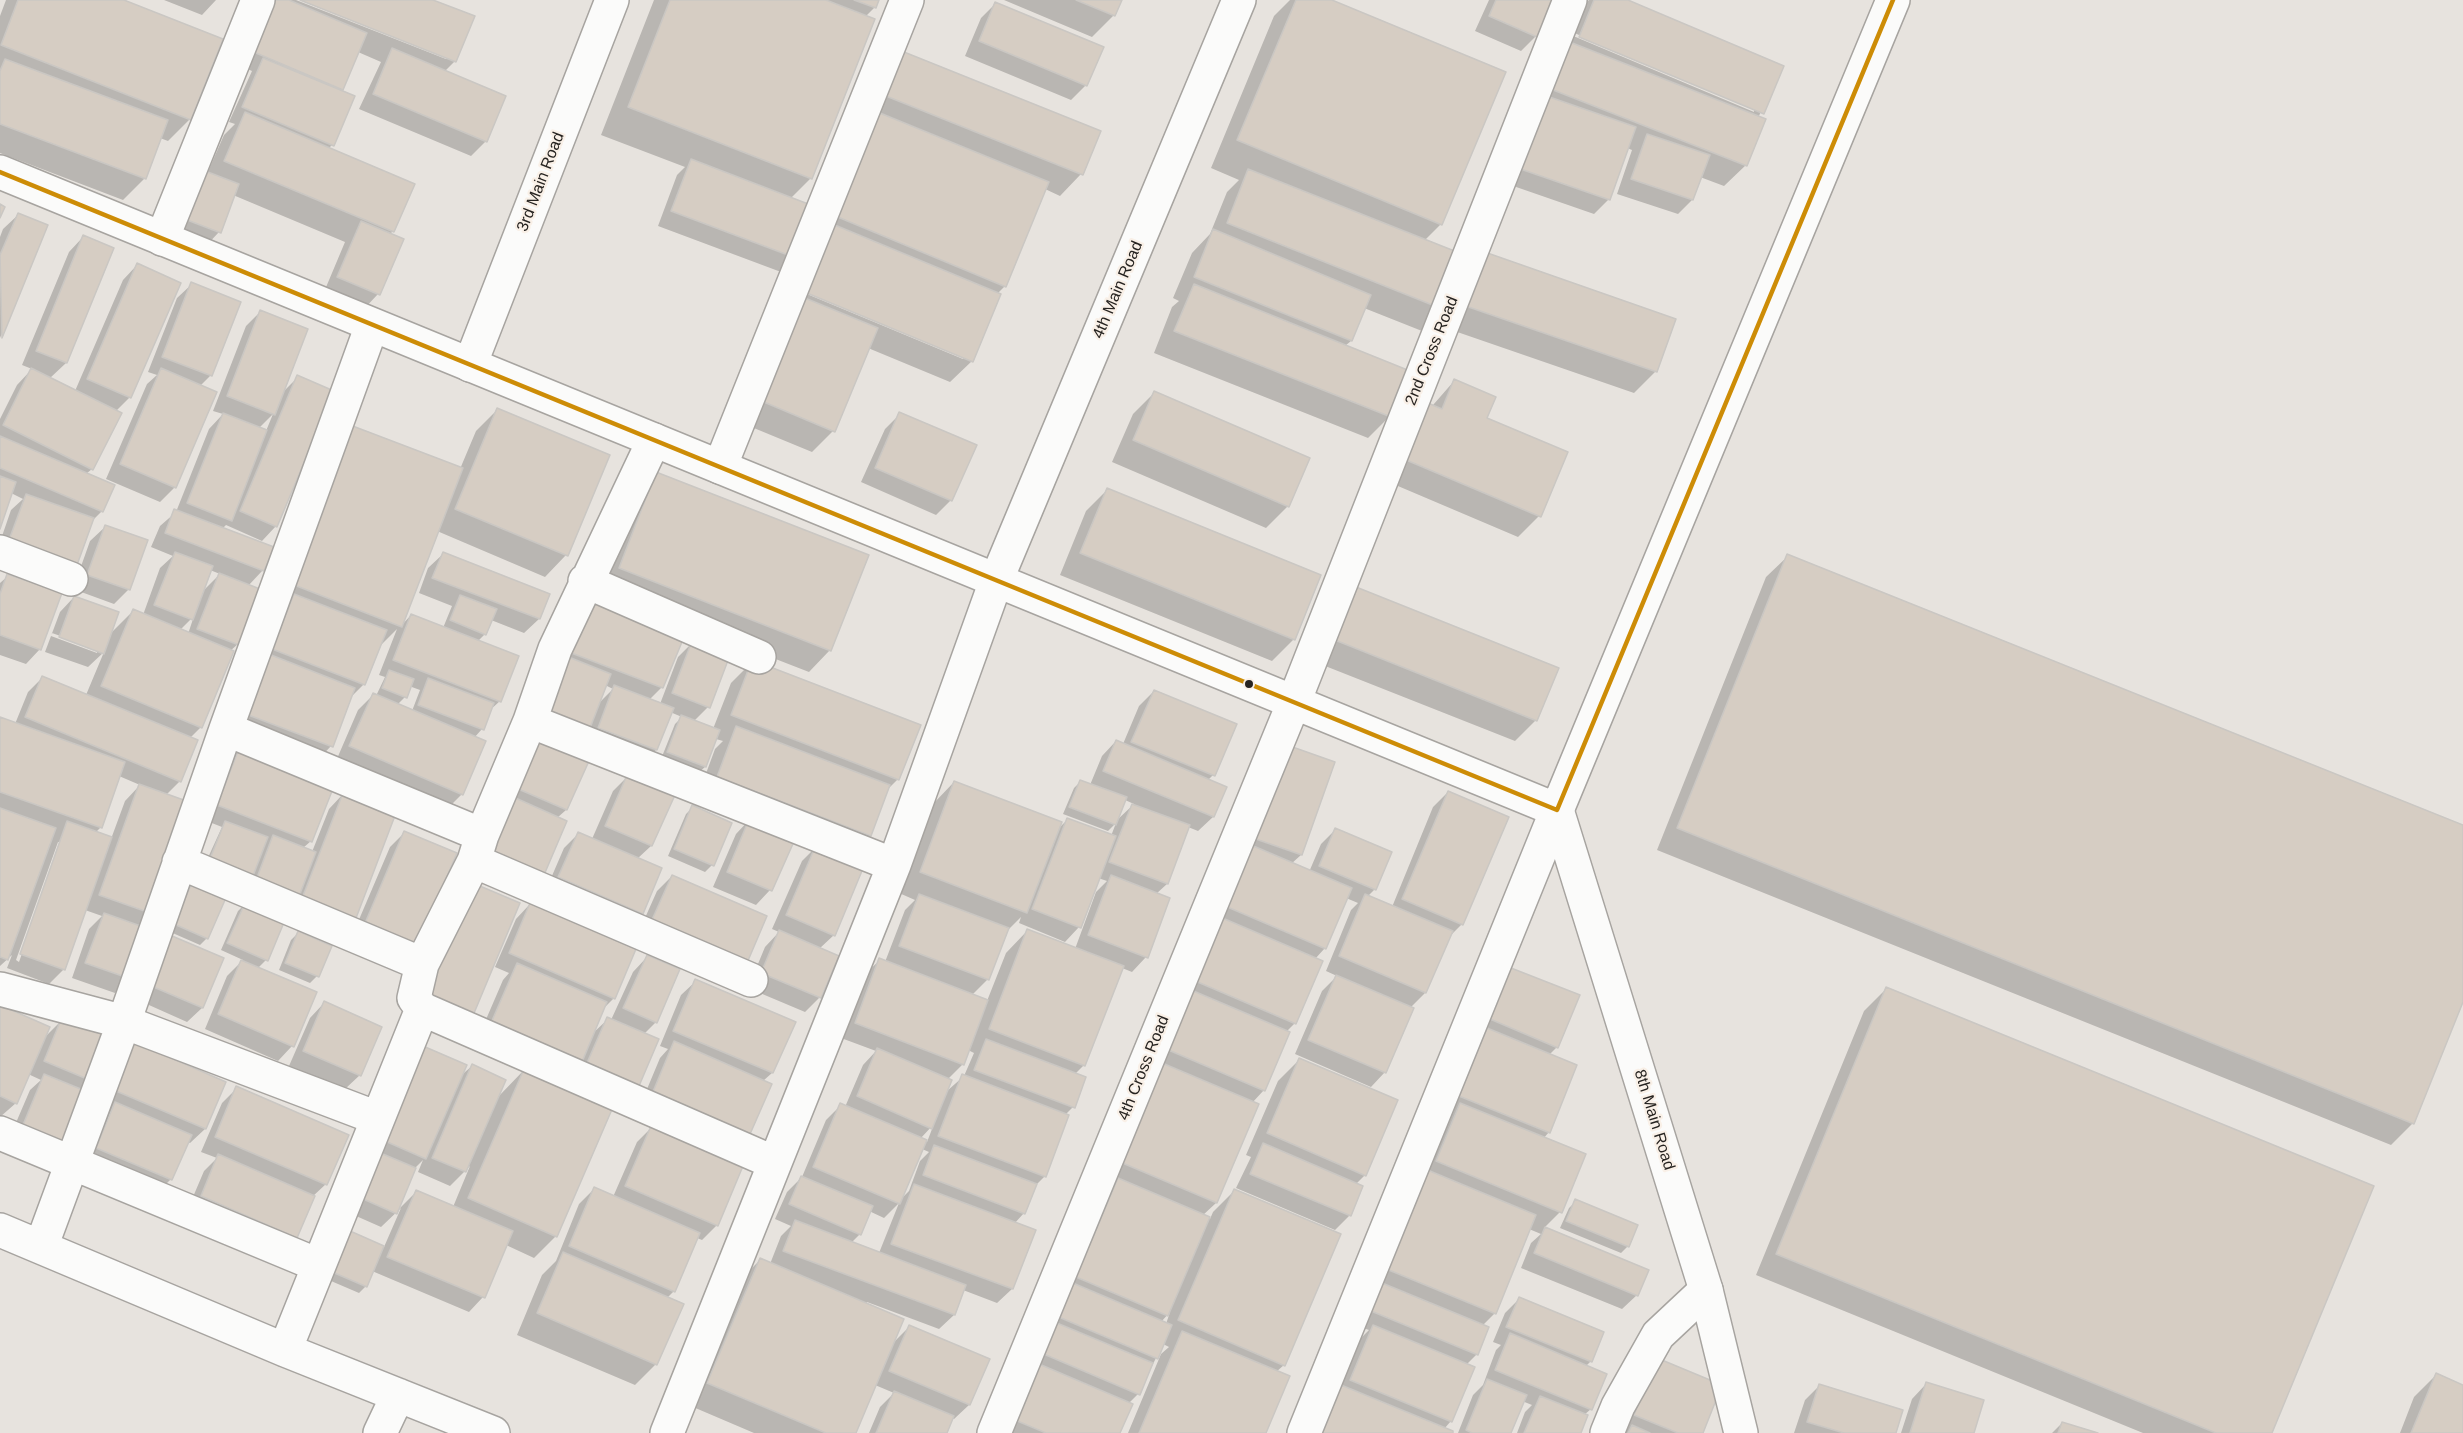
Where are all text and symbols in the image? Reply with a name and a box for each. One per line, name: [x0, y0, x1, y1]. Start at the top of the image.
street label: 3rd Main Road: [513, 130, 569, 234]
street label: 4th Main Road: [1089, 238, 1147, 342]
street label: 2nd Cross Road: [1401, 294, 1463, 408]
unlabelled marker: [1243, 678, 1255, 690]
street label: 4th Cross Road: [1114, 1013, 1174, 1123]
street label: 8th Main Road: [1630, 1067, 1678, 1173]

